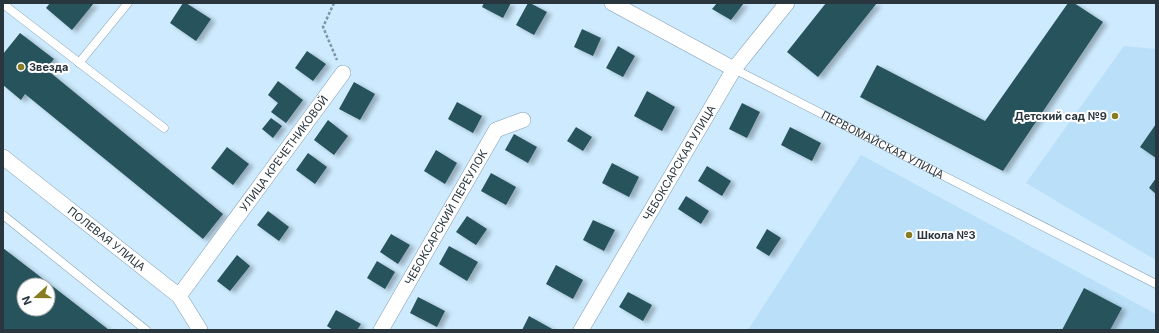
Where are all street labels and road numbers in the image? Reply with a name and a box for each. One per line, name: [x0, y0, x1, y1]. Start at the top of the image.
street label: УЛИЦА КРЕЧЕТНИКОВОЙ: [237, 93, 331, 214]
street label: ЧЕБОКСАРСКАЯ УЛИЦА: [640, 102, 719, 223]
street label: ПЕРВОМАЙСКАЯ УЛИЦА: [819, 108, 947, 182]
street label: ЧЕБОКСАРСКИЙ ПЕРЕУЛОК: [401, 147, 491, 288]
street label: ПОЛЕВАЯ УЛИЦА: [65, 204, 149, 274]

